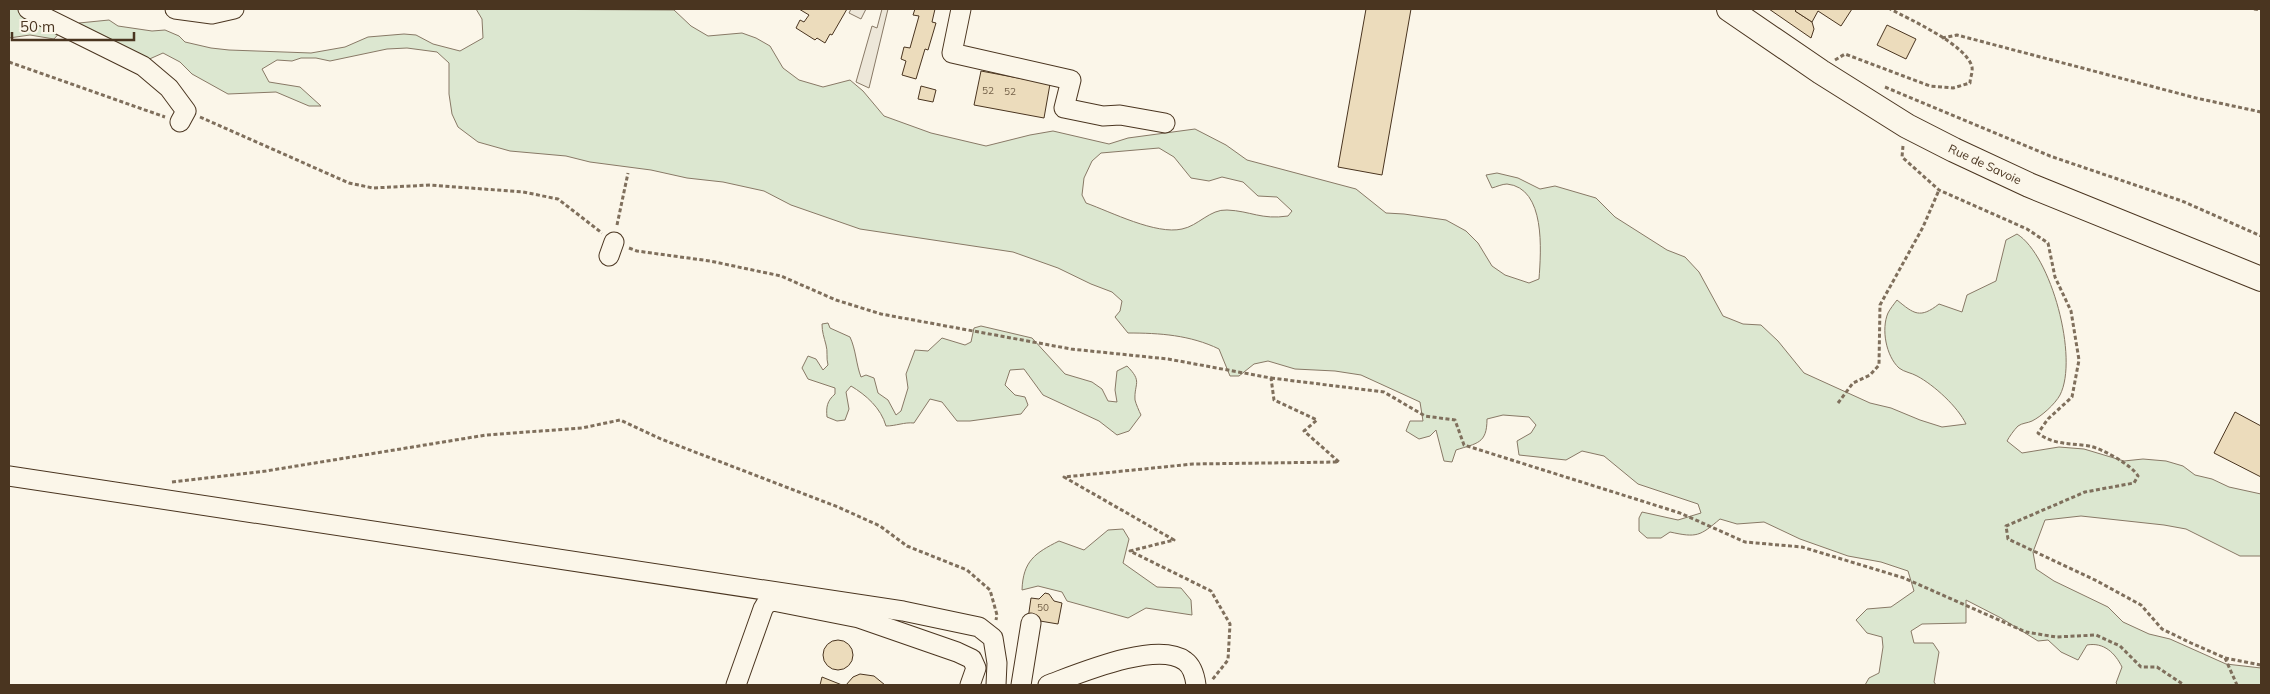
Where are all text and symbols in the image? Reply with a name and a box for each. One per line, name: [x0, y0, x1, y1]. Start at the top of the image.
scale bar: [12, 10, 135, 42]
text: 50 m: [20, 17, 55, 36]
house number: 52: [982, 84, 994, 97]
house number: 52: [1004, 85, 1016, 98]
street label: Rue de Savoie: [1946, 141, 2024, 187]
house number: 50: [1037, 601, 1049, 614]

